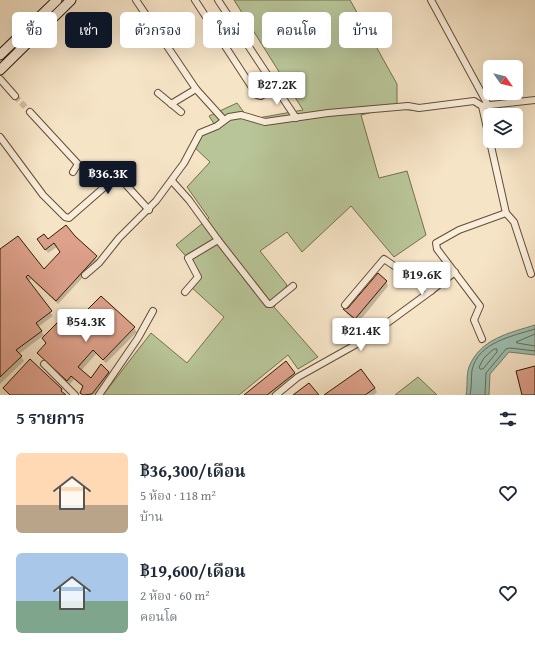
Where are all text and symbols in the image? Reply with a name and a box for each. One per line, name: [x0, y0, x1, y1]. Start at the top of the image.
chip: ซื้อ: [12, 12, 57, 48]
chip: เช่า: [65, 12, 112, 48]
chip: ตัวกรอง: [120, 12, 195, 48]
chip: ใหม่: [203, 12, 254, 48]
chip: คอนโด: [262, 12, 331, 48]
chip: บ้าน: [339, 12, 392, 48]
north arrow: [483, 60, 523, 100]
map controls: [483, 60, 523, 148]
pin: ฿27.2K: [244, 72, 310, 106]
text: ฿27.2K: [257, 75, 297, 94]
button: layers: [483, 108, 523, 148]
pin: ฿36.3K: [75, 161, 141, 195]
text: ฿36.3K: [88, 164, 128, 183]
pin: ฿19.6K: [389, 262, 455, 296]
text: ฿19.6K: [402, 265, 442, 284]
pin: ฿54.3K: [53, 309, 119, 343]
text: ฿54.3K: [66, 312, 106, 331]
pin: ฿21.4K: [328, 318, 394, 352]
text: ฿21.4K: [341, 321, 381, 340]
text: 5 รายการ: [16, 405, 85, 430]
icon: filters: [497, 408, 519, 430]
text: ฿36,300/เดือน: [140, 458, 246, 483]
icon: home: [48, 469, 96, 517]
icon: heart: [497, 482, 519, 504]
text: 5 ห้อง · 118 m²: [140, 486, 216, 505]
text: บ้าน: [140, 507, 163, 526]
text: ฿19,600/เดือน: [140, 558, 246, 583]
icon: home: [48, 569, 96, 617]
icon: heart: [497, 582, 519, 604]
text: 2 ห้อง · 60 m²: [140, 586, 210, 605]
text: คอนโด: [140, 607, 178, 626]

